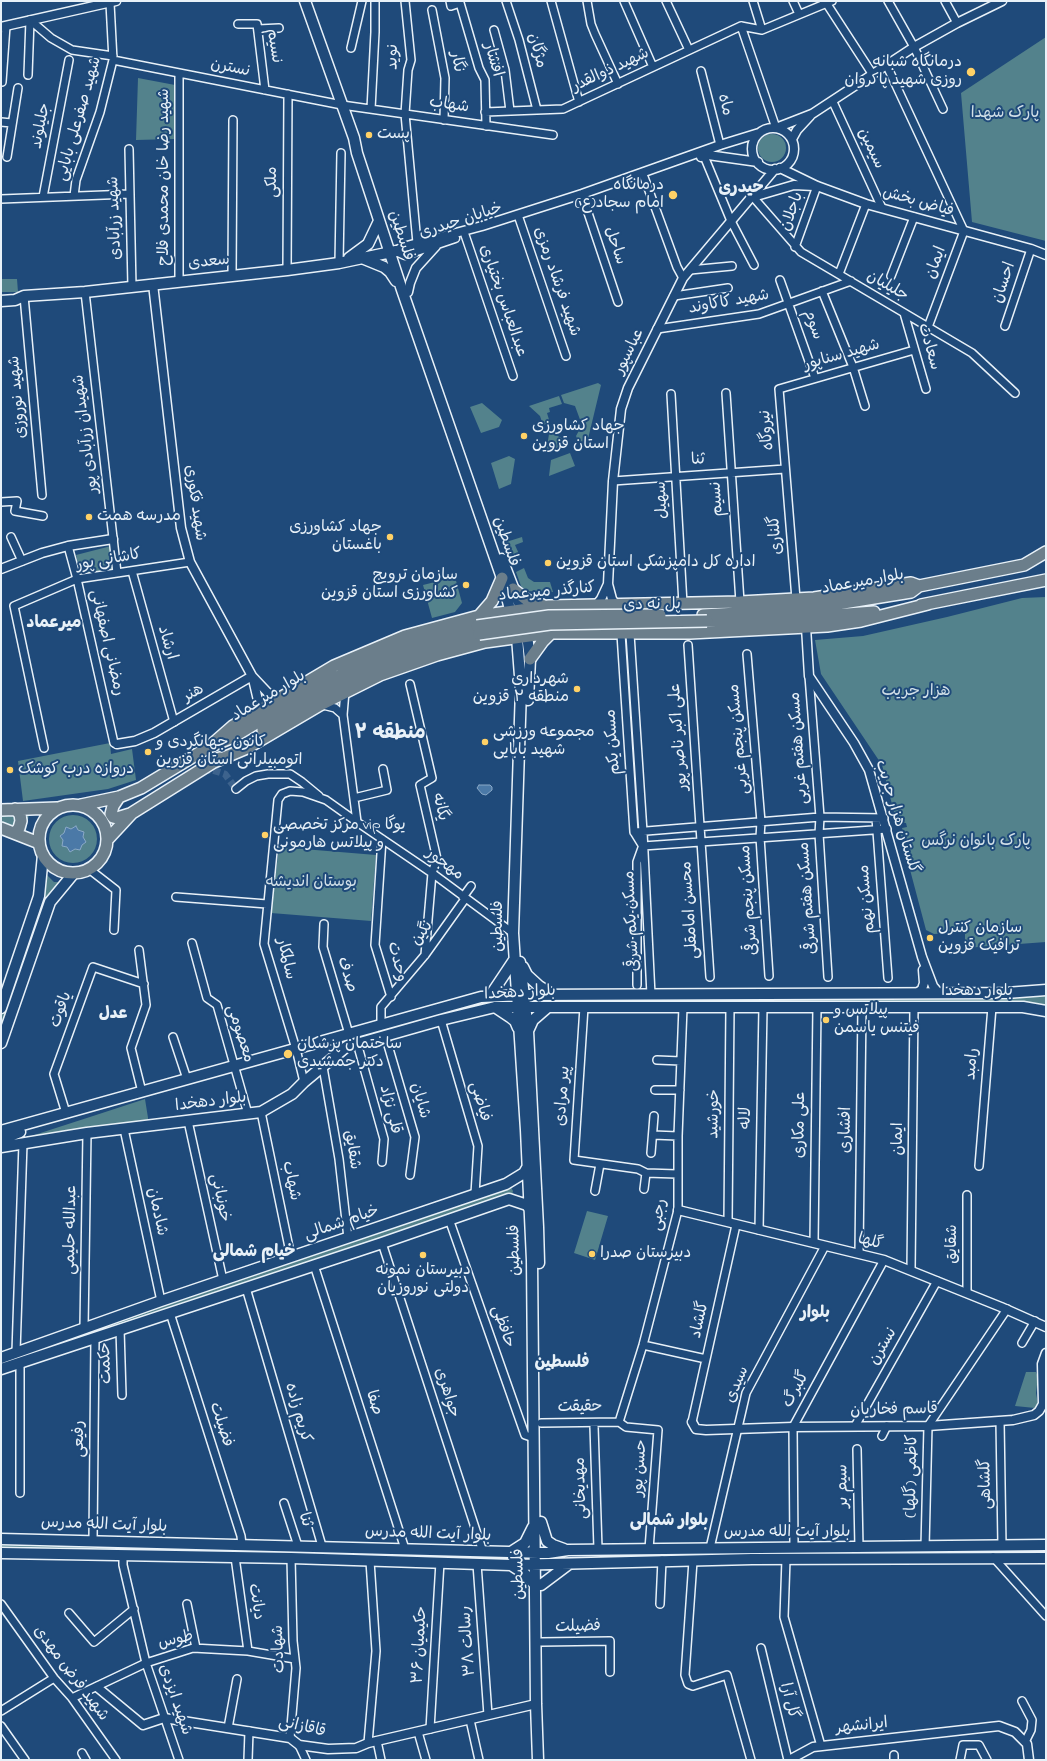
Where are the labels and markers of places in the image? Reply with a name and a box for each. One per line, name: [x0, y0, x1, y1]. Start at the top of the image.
place label: درمانگاه شبانه روزی شهید پاکروان: [845, 53, 962, 91]
marker: درمانگاه شبانه روزی شهید پاکروان: [965, 66, 977, 78]
place label: پست: [377, 125, 410, 145]
marker: پست: [364, 130, 374, 140]
place label: درمانگاه امام سجاد(ع): [575, 176, 664, 214]
marker: درمانگاه امام سجاد(ع): [667, 189, 679, 201]
place label: جهاد کشاورزی استان قزوین: [532, 417, 625, 455]
marker: جهاد کشاورزی استان قزوین: [519, 431, 529, 441]
place label: مدرسه همت: [97, 507, 181, 527]
marker: مدرسه همت: [84, 512, 94, 522]
place label: جهاد کشاورزی باغستان: [289, 518, 382, 556]
marker: جهاد کشاورزی باغستان: [385, 532, 395, 542]
place label: اداره کل دامپزشکی استان قزوین: [556, 553, 756, 573]
marker: اداره کل دامپزشکی استان قزوین: [543, 558, 553, 568]
place label: سازمان ترویج کشاورزی استان قزوین: [321, 566, 458, 604]
marker: سازمان ترویج کشاورزی استان قزوین: [461, 580, 471, 590]
place label: شهرداری منطقه ۲ قزوین: [473, 670, 569, 708]
marker: شهرداری منطقه ۲ قزوین: [572, 684, 582, 694]
place label: مجموعه ورزشی شهید بابایی: [493, 723, 595, 761]
place label: کانون جهانگردی و اتومبیلرانی استان قزوین: [156, 733, 302, 771]
marker: مجموعه ورزشی شهید بابایی: [480, 737, 490, 747]
marker: کانون جهانگردی و اتومبیلرانی استان قزوین: [143, 747, 153, 757]
place label: دروازه درب کوشک: [18, 760, 134, 780]
marker: دروازه درب کوشک: [5, 765, 15, 775]
place label: مرکز تخصصی vip یوگا و پیلاتس هارمونی: [273, 816, 406, 854]
marker: مرکز تخصصی vip یوگا و پیلاتس هارمونی: [260, 830, 270, 840]
place label: سازمان کنترل ترافیک قزوین: [938, 919, 1022, 957]
marker: سازمان کنترل ترافیک قزوین: [925, 933, 935, 943]
place label: پیلاتس و فیتنس یاسمن: [834, 1001, 920, 1039]
marker: پیلاتس و فیتنس یاسمن: [821, 1015, 831, 1025]
place label: ساختمان پزشکان دکتر جمشیدی: [297, 1035, 402, 1073]
marker: ساختمان پزشکان دکتر جمشیدی: [282, 1048, 294, 1060]
place label: دبیرستان صدرا: [600, 1244, 691, 1264]
marker: دبیرستان صدرا: [587, 1249, 597, 1259]
marker: دبیرستان نمونه دولتی نوروزیان: [418, 1250, 428, 1260]
place label: دبیرستان نمونه دولتی نوروزیان: [375, 1261, 471, 1299]

